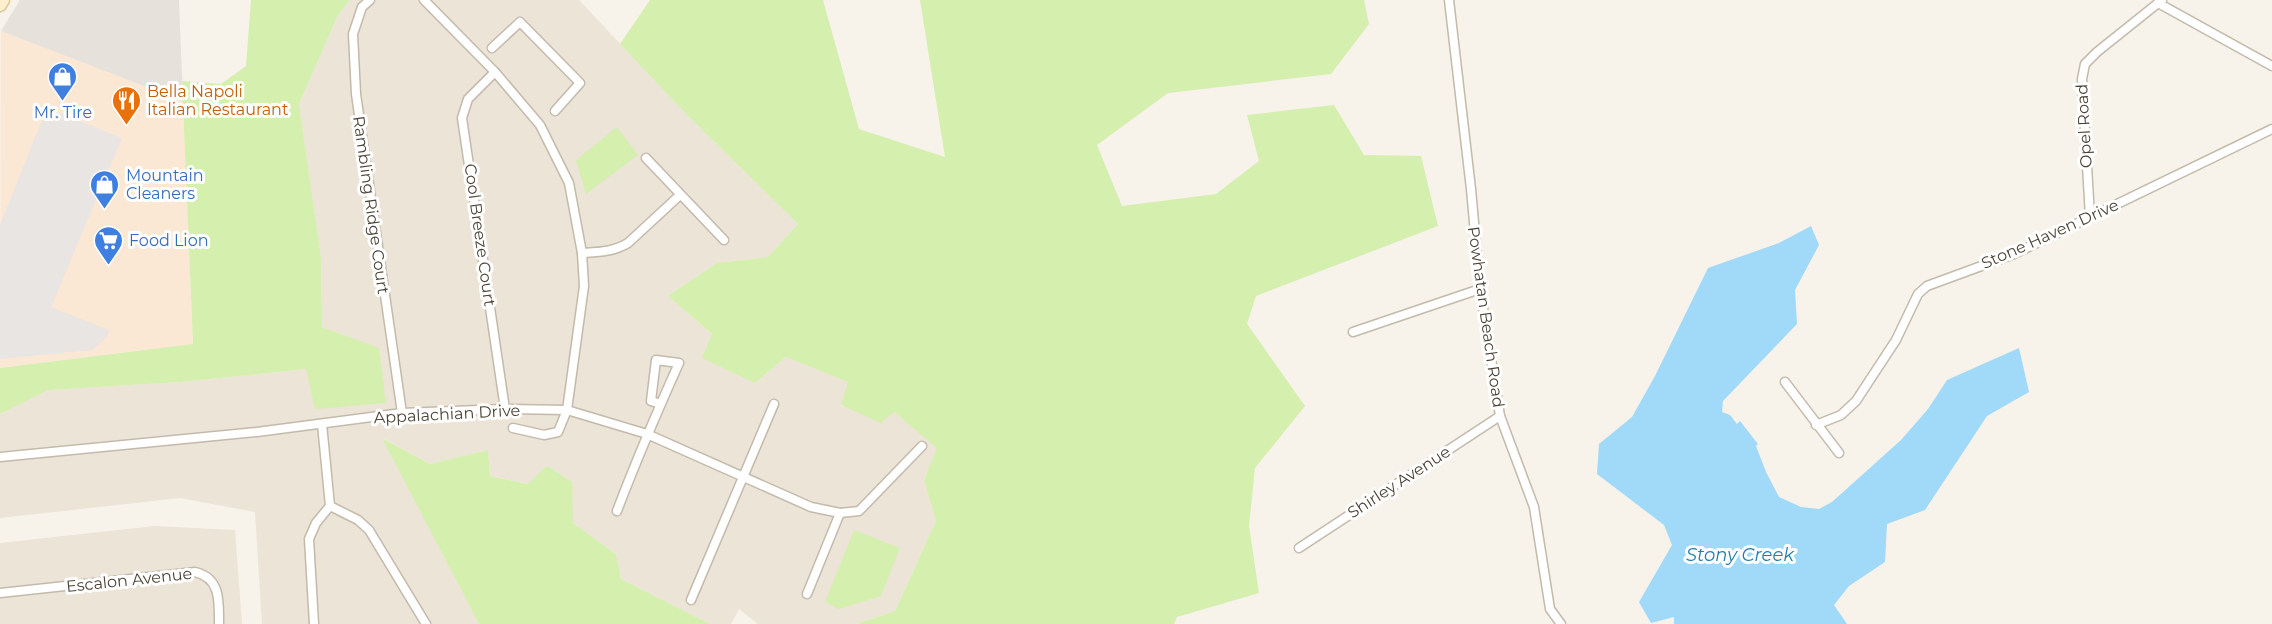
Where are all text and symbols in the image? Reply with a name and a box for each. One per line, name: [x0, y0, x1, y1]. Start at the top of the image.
shop icon: Mr. Tire: [47, 60, 79, 102]
place label: Bella Napoli Italian Restaurant: [147, 82, 289, 119]
street label: Opel Road: [2072, 83, 2096, 169]
restaurant icon: Bella Napoli Italian Restaurant: [110, 84, 142, 126]
place label: Mr. Tire: [34, 103, 92, 122]
street label: Rambling Ridge Court: [349, 115, 393, 296]
street label: Cool Breeze Court: [461, 162, 499, 308]
place label: Mountain Cleaners: [126, 166, 204, 203]
shop icon: Mountain Cleaners: [89, 168, 121, 210]
street label: Stone Haven Drive: [1979, 195, 2121, 273]
supermarket icon: Food Lion: [92, 224, 124, 266]
street label: Powhatan Beach Road: [1464, 225, 1508, 409]
place label: Food Lion: [129, 231, 209, 250]
street label: Appalachian Drive: [373, 401, 521, 427]
street label: Shirley Avenue: [1344, 442, 1454, 522]
water label: Stony Creek: [1686, 544, 1795, 566]
street label: Escalon Avenue: [65, 564, 193, 596]

